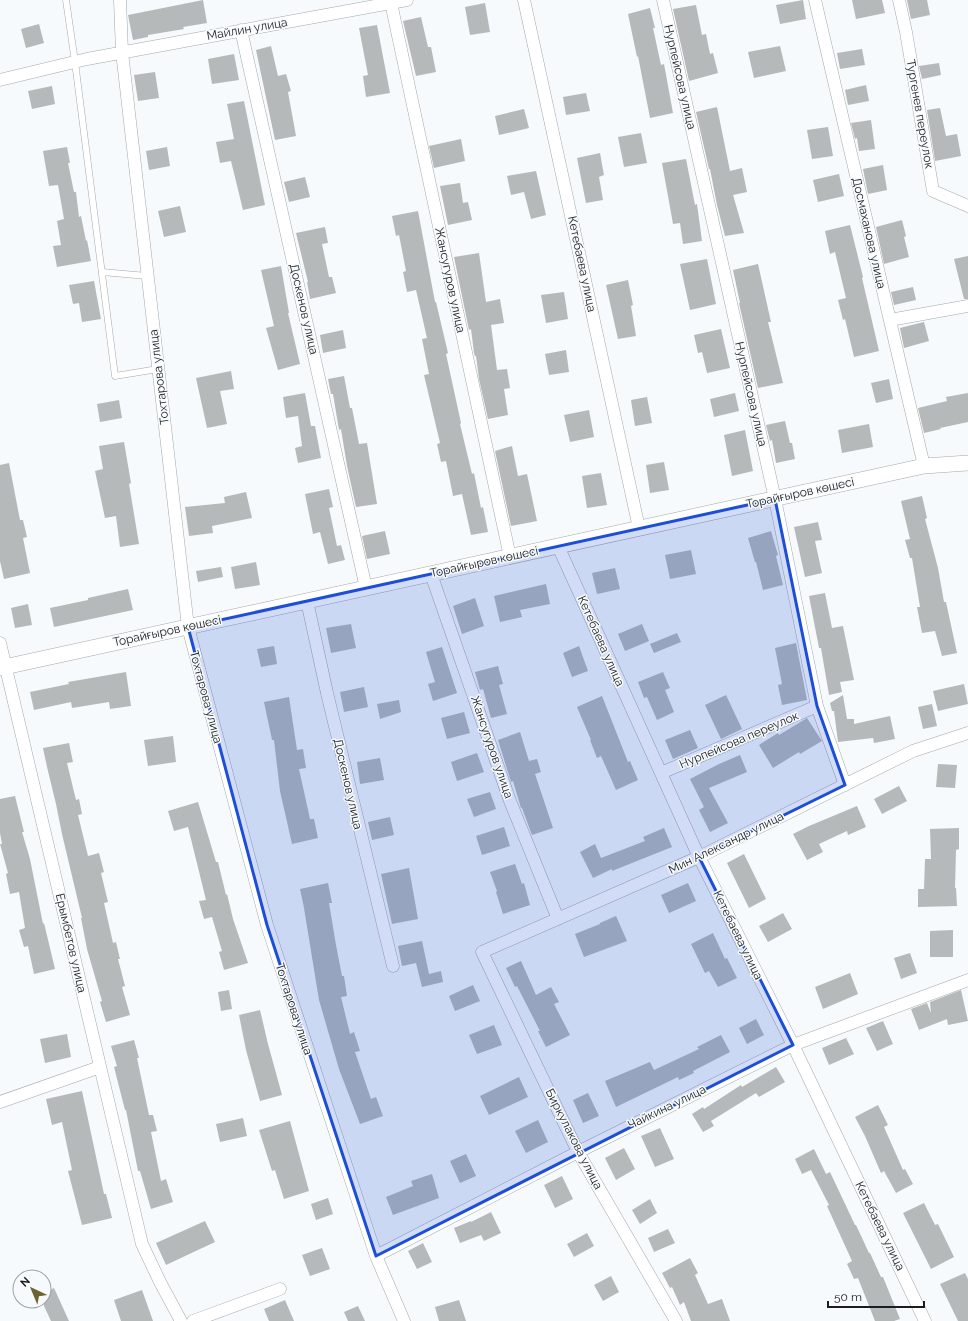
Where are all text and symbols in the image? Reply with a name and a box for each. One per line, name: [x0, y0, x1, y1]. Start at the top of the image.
street label: Майлин улица: [206, 15, 288, 43]
street label: Нурпейсова улица: [661, 23, 699, 131]
street label: Тургенев переулок: [904, 58, 936, 170]
street label: Досмаханова улица: [849, 176, 889, 290]
street label: Кетебаева улица: [565, 215, 599, 313]
street label: Жансугуров улица: [432, 226, 468, 334]
street label: Доскенов улица: [287, 262, 321, 356]
street label: Тохтарова улица: [146, 329, 172, 425]
street label: Нурпейсова улица: [732, 340, 770, 448]
street label: Торайғыров көшесі: [745, 475, 855, 511]
street label: Торайғыров көшесі: [429, 544, 539, 580]
street label: Кетебаева улица: [575, 594, 627, 688]
street label: Торайғыров көшесі: [112, 613, 222, 649]
street label: Тохтарова улица: [187, 649, 225, 745]
street label: Жансугуров улица: [468, 694, 516, 800]
street label: Нурпейсова переулок: [677, 708, 801, 772]
street label: Доскенов улица: [331, 737, 365, 831]
street label: Мин Александр улица: [666, 809, 786, 877]
street label: Кетебаева улица: [710, 888, 766, 982]
street label: Ерымбетов улица: [53, 892, 89, 994]
street label: Тохтарова улица: [273, 961, 315, 1057]
street label: Чайкина улица: [626, 1082, 708, 1132]
street label: Биркулакова улица: [543, 1086, 605, 1192]
street label: Кетебаева улица: [852, 1179, 908, 1273]
north arrow: [12, 1269, 52, 1309]
text: N: [18, 1275, 33, 1290]
scale bar: [828, 1283, 924, 1309]
text: 50 m: [834, 1290, 862, 1304]

